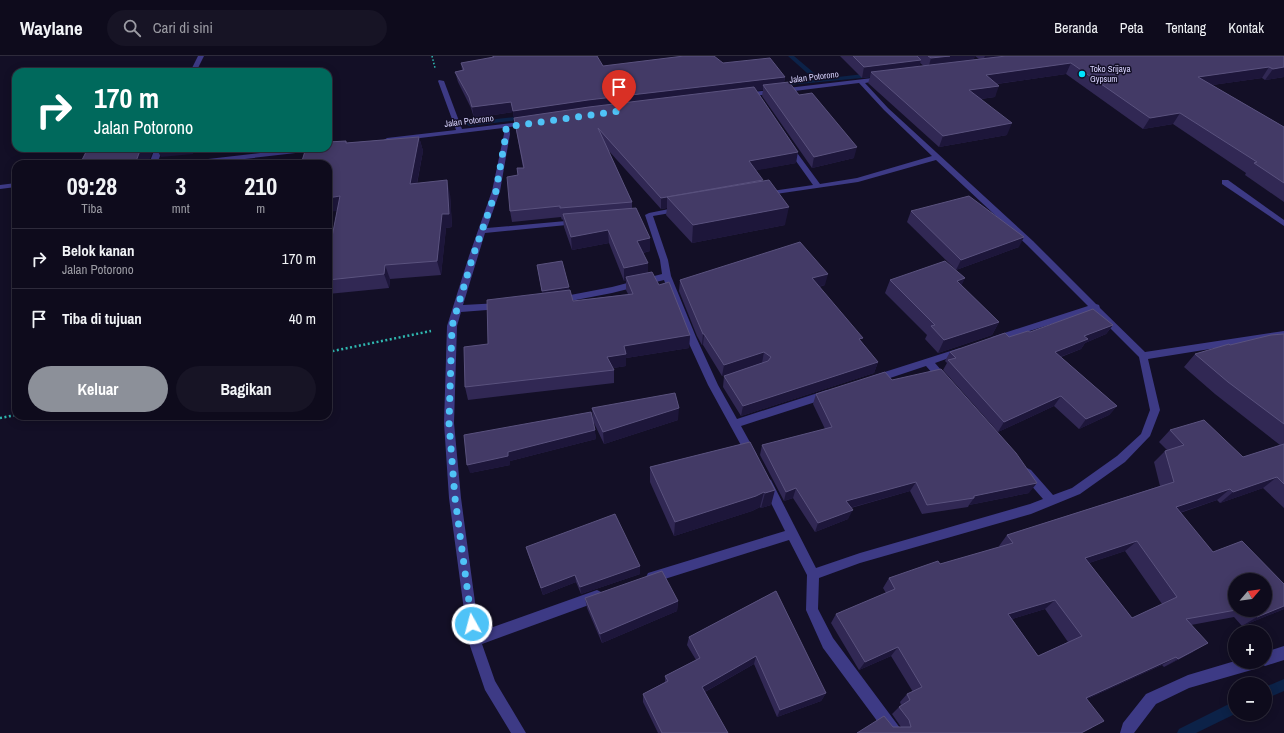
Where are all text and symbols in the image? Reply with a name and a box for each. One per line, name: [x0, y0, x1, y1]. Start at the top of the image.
search box: [107, 10, 387, 46]
text: Waylane: [20, 15, 83, 41]
icon: search: [121, 17, 143, 39]
text: Cari di sini: [153, 17, 213, 38]
text: Beranda: [1054, 19, 1098, 37]
text: Peta: [1120, 19, 1143, 37]
text: Tentang: [1165, 19, 1206, 37]
text: Kontak: [1228, 19, 1264, 37]
place label: Toko Srijaya Gypsum: [1090, 63, 1131, 85]
street label: Jalan Potorono: [789, 68, 839, 86]
marker: Toko Srijaya Gypsum: [1077, 69, 1087, 79]
pin: [602, 70, 636, 111]
icon: arrive: [608, 76, 630, 98]
text: 170 m: [94, 79, 159, 117]
icon: right: [28, 84, 80, 136]
street label: Jalan Potorono: [444, 112, 494, 130]
text: Jalan Potorono: [94, 115, 193, 140]
text: 09:28: [67, 170, 117, 202]
text: 3: [175, 170, 186, 202]
text: 210: [244, 170, 277, 202]
text: Tiba: [81, 200, 102, 217]
text: mnt: [172, 200, 190, 217]
text: m: [256, 200, 265, 217]
text: Belok kanan: [62, 240, 134, 261]
icon: right: [28, 248, 50, 270]
text: 170 m: [282, 248, 316, 269]
text: Jalan Potorono: [62, 261, 134, 278]
icon: arrive: [28, 308, 50, 330]
text: Tiba di tujuan: [62, 308, 142, 329]
text: 40 m: [289, 308, 316, 329]
button: Keluar: [28, 366, 168, 412]
button: Bagikan: [176, 366, 316, 412]
north arrow: [1228, 573, 1272, 617]
map controls: [1228, 573, 1272, 721]
position arrow: [451, 603, 493, 645]
button: +: [1228, 625, 1272, 669]
button: −: [1228, 677, 1272, 721]

